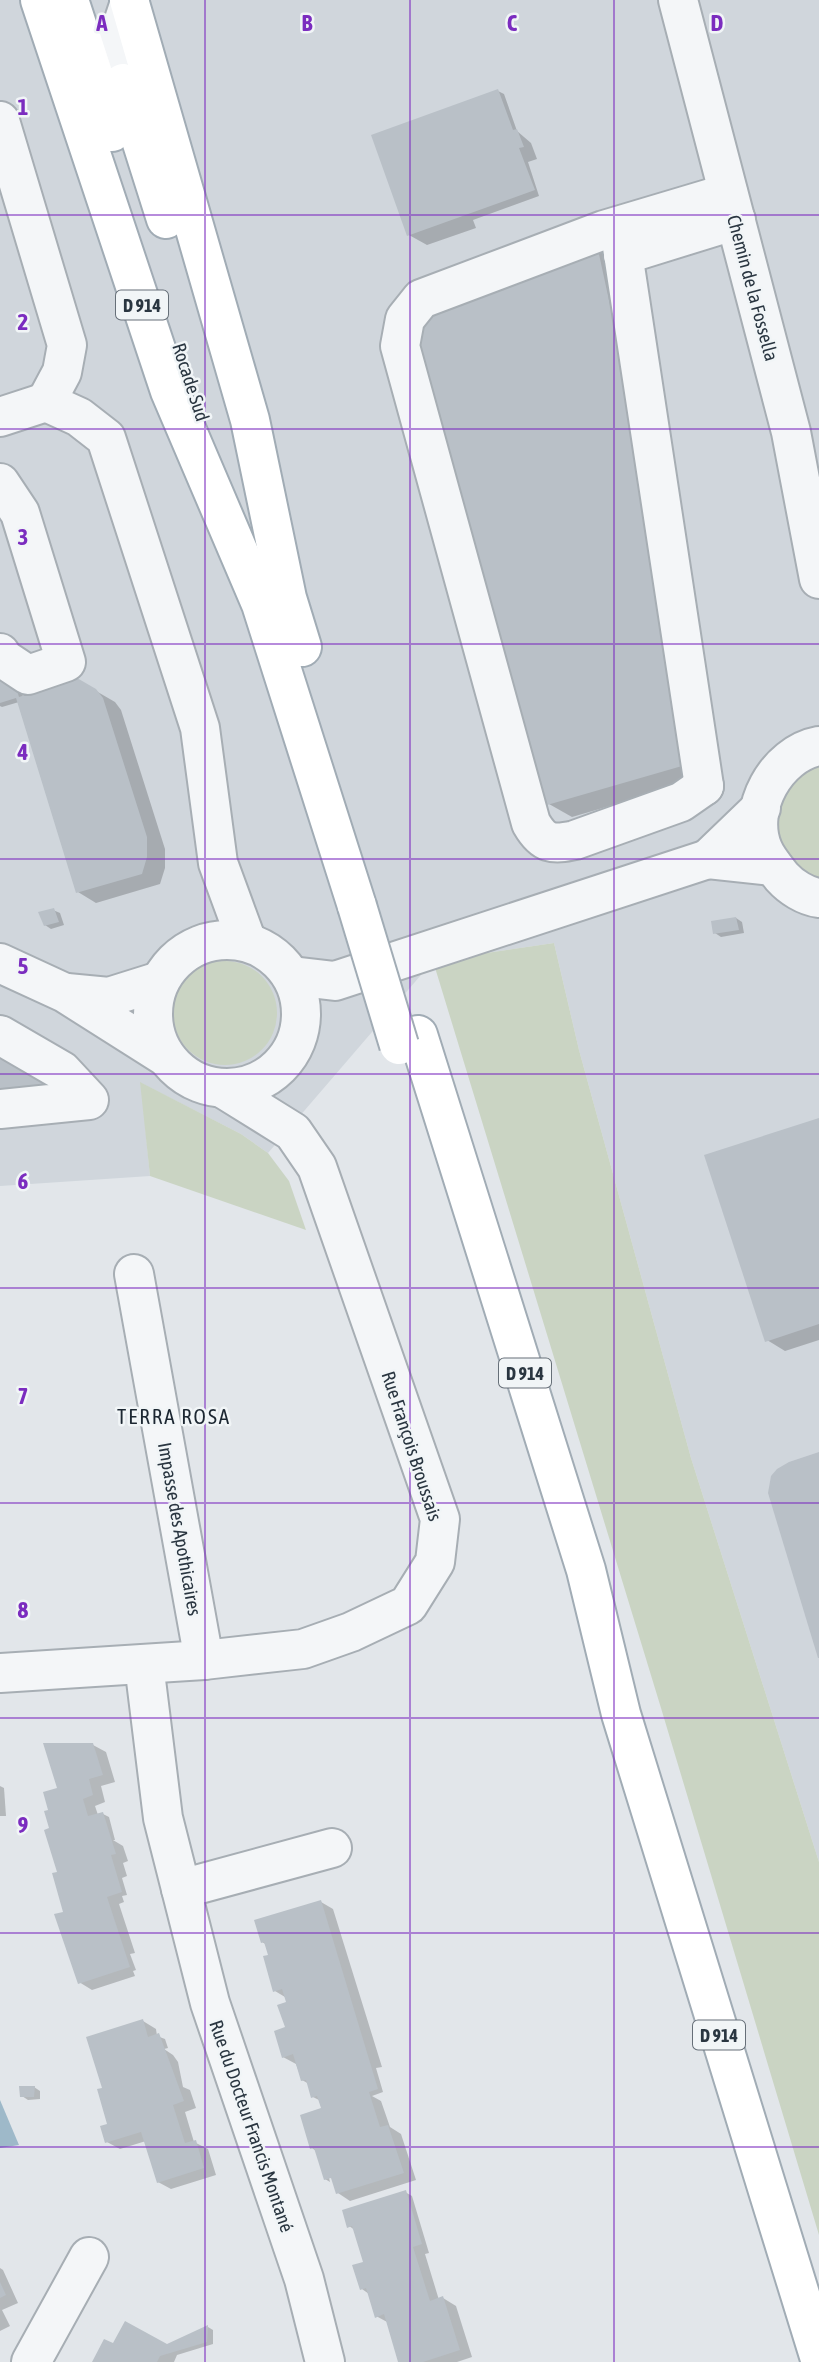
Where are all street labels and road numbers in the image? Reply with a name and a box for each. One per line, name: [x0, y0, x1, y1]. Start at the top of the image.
street label: Chemin de la Fossella: [723, 213, 783, 363]
road number: D 914: [116, 290, 168, 320]
street label: Rocade Sud: [168, 340, 214, 424]
road number: D 914: [499, 1358, 551, 1388]
street label: Rue François Broussais: [377, 1368, 447, 1524]
street label: Impasse des Apothicaires: [154, 1441, 206, 1618]
street label: Rue du Docteur Francis Montané: [205, 2017, 299, 2235]
road number: D 914: [693, 2021, 745, 2050]

